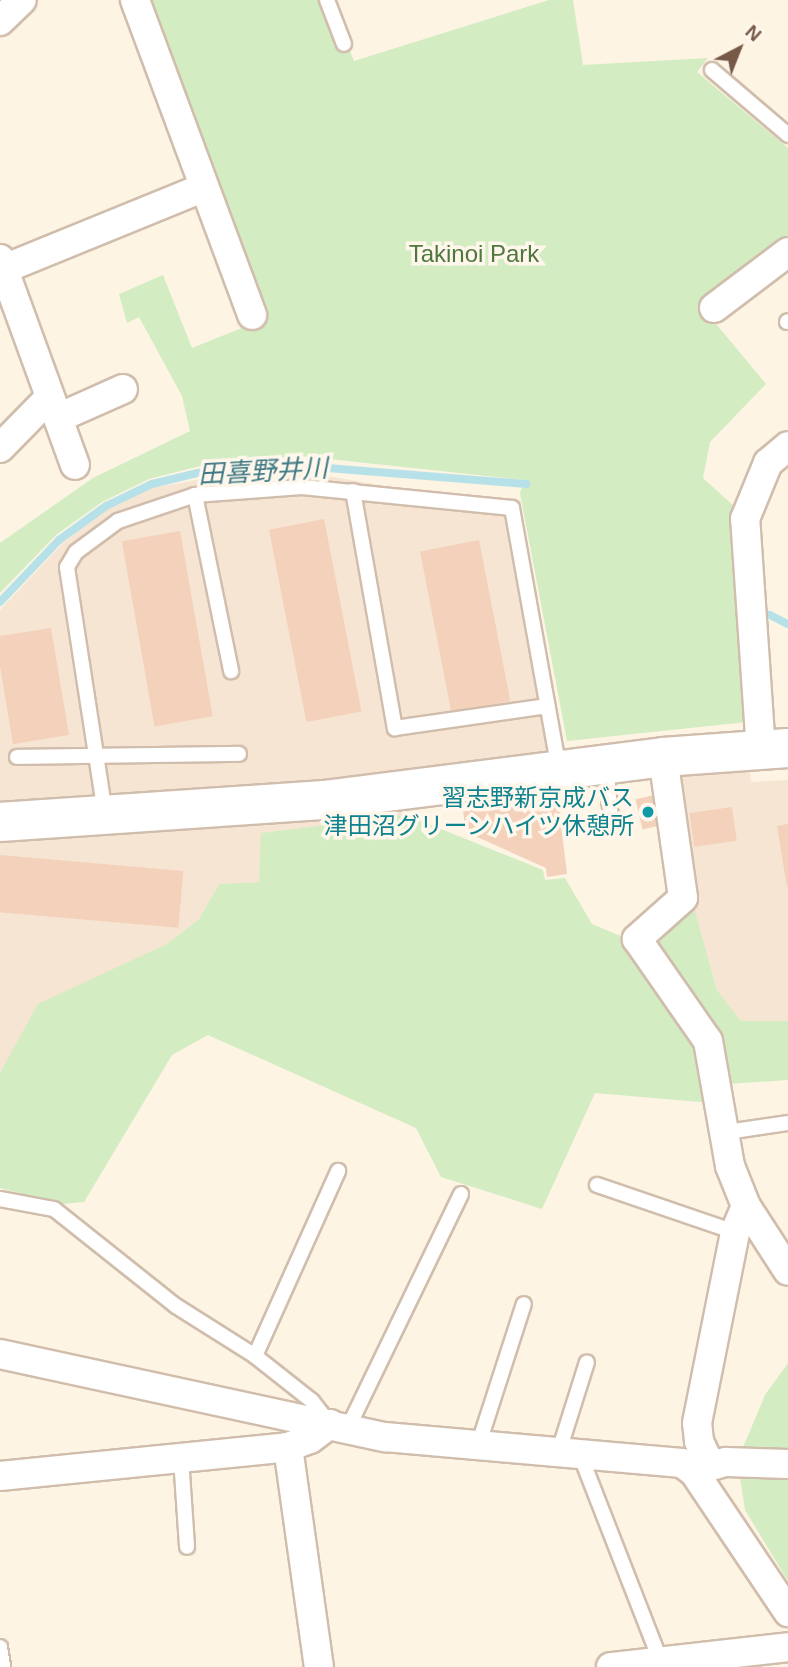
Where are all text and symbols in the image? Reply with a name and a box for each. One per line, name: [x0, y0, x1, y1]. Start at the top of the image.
north arrow: [704, 14, 774, 84]
text: N: [741, 21, 766, 45]
park label: Takinoi Park: [409, 240, 539, 268]
water label: 田喜野井川: [197, 453, 329, 491]
place label: 習志野新京成バス 津田沼グリーンハイツ休憩所: [322, 784, 634, 840]
marker: 習志野新京成バス 津田沼グリーンハイツ休憩所: [640, 804, 656, 820]

